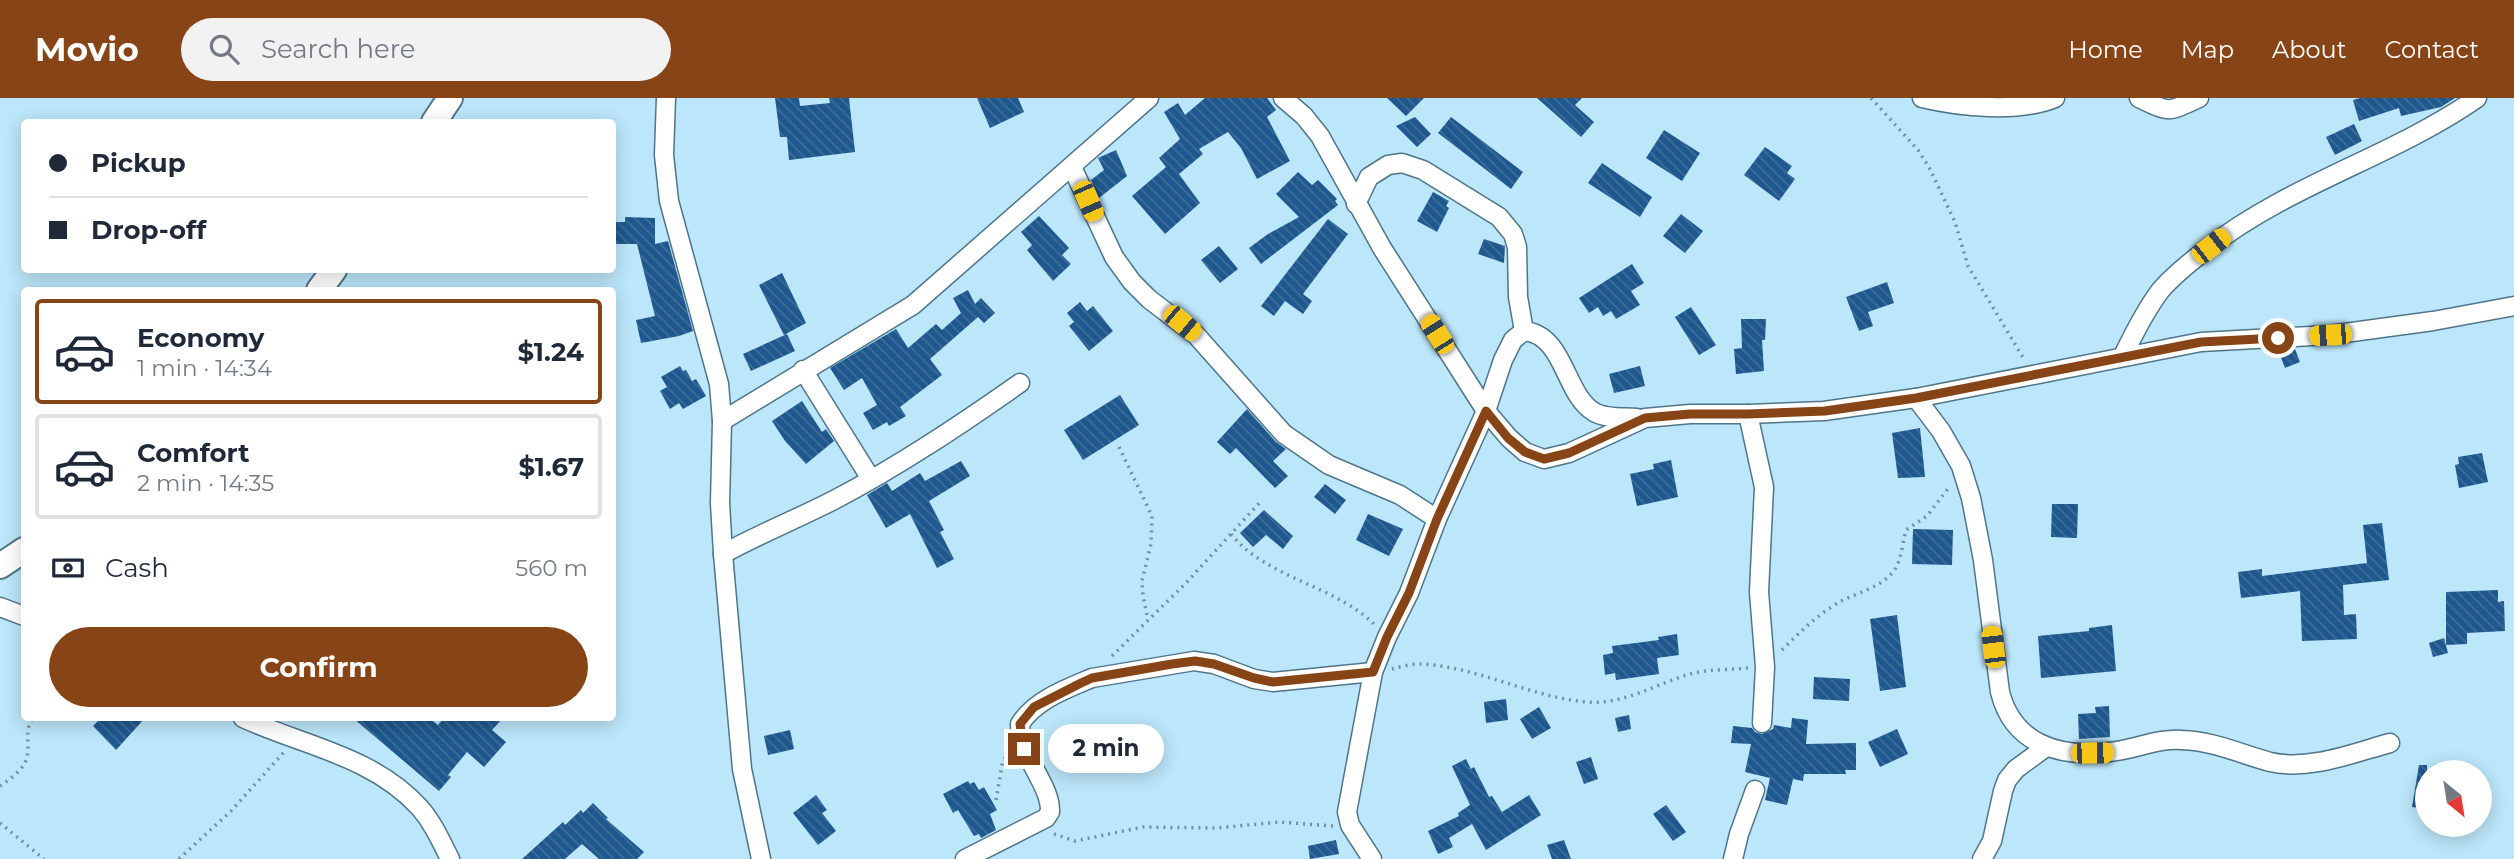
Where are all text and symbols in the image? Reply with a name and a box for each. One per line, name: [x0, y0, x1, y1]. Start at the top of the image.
search box: [181, 18, 671, 81]
text: Movio: [35, 29, 139, 69]
icon: search: [205, 30, 243, 68]
text: Search here: [261, 33, 416, 65]
text: Home: [2068, 35, 2143, 64]
text: Map: [2181, 35, 2234, 64]
text: About: [2272, 35, 2346, 64]
text: Contact: [2384, 35, 2479, 64]
text: Pickup: [91, 147, 186, 179]
car: [1070, 178, 1107, 224]
text: Drop-off: [91, 214, 206, 246]
car: [2188, 225, 2235, 267]
car: [1160, 301, 1205, 345]
car: [1417, 311, 1458, 357]
icon: car: [53, 320, 116, 383]
text: Economy: [137, 322, 264, 354]
route start: [2262, 322, 2294, 354]
car: [2309, 323, 2352, 347]
text: $1.24: [517, 336, 584, 368]
text: 1 min · 14:34: [137, 354, 272, 382]
icon: car: [53, 435, 116, 498]
text: Comfort: [137, 437, 249, 469]
text: $1.67: [518, 451, 584, 483]
text: 2 min · 14:35: [137, 469, 274, 497]
icon: cash: [49, 549, 87, 587]
text: Cash: [105, 552, 169, 584]
text: 560 m: [515, 554, 588, 582]
car: [1981, 625, 2006, 669]
button: Confirm: [49, 627, 588, 707]
callout: 2 min: [1048, 724, 1164, 774]
route end: [1008, 733, 1040, 765]
text: 2 min: [1072, 734, 1140, 762]
car: [2071, 742, 2114, 764]
north arrow: [2415, 760, 2492, 836]
map controls: [2415, 760, 2492, 837]

